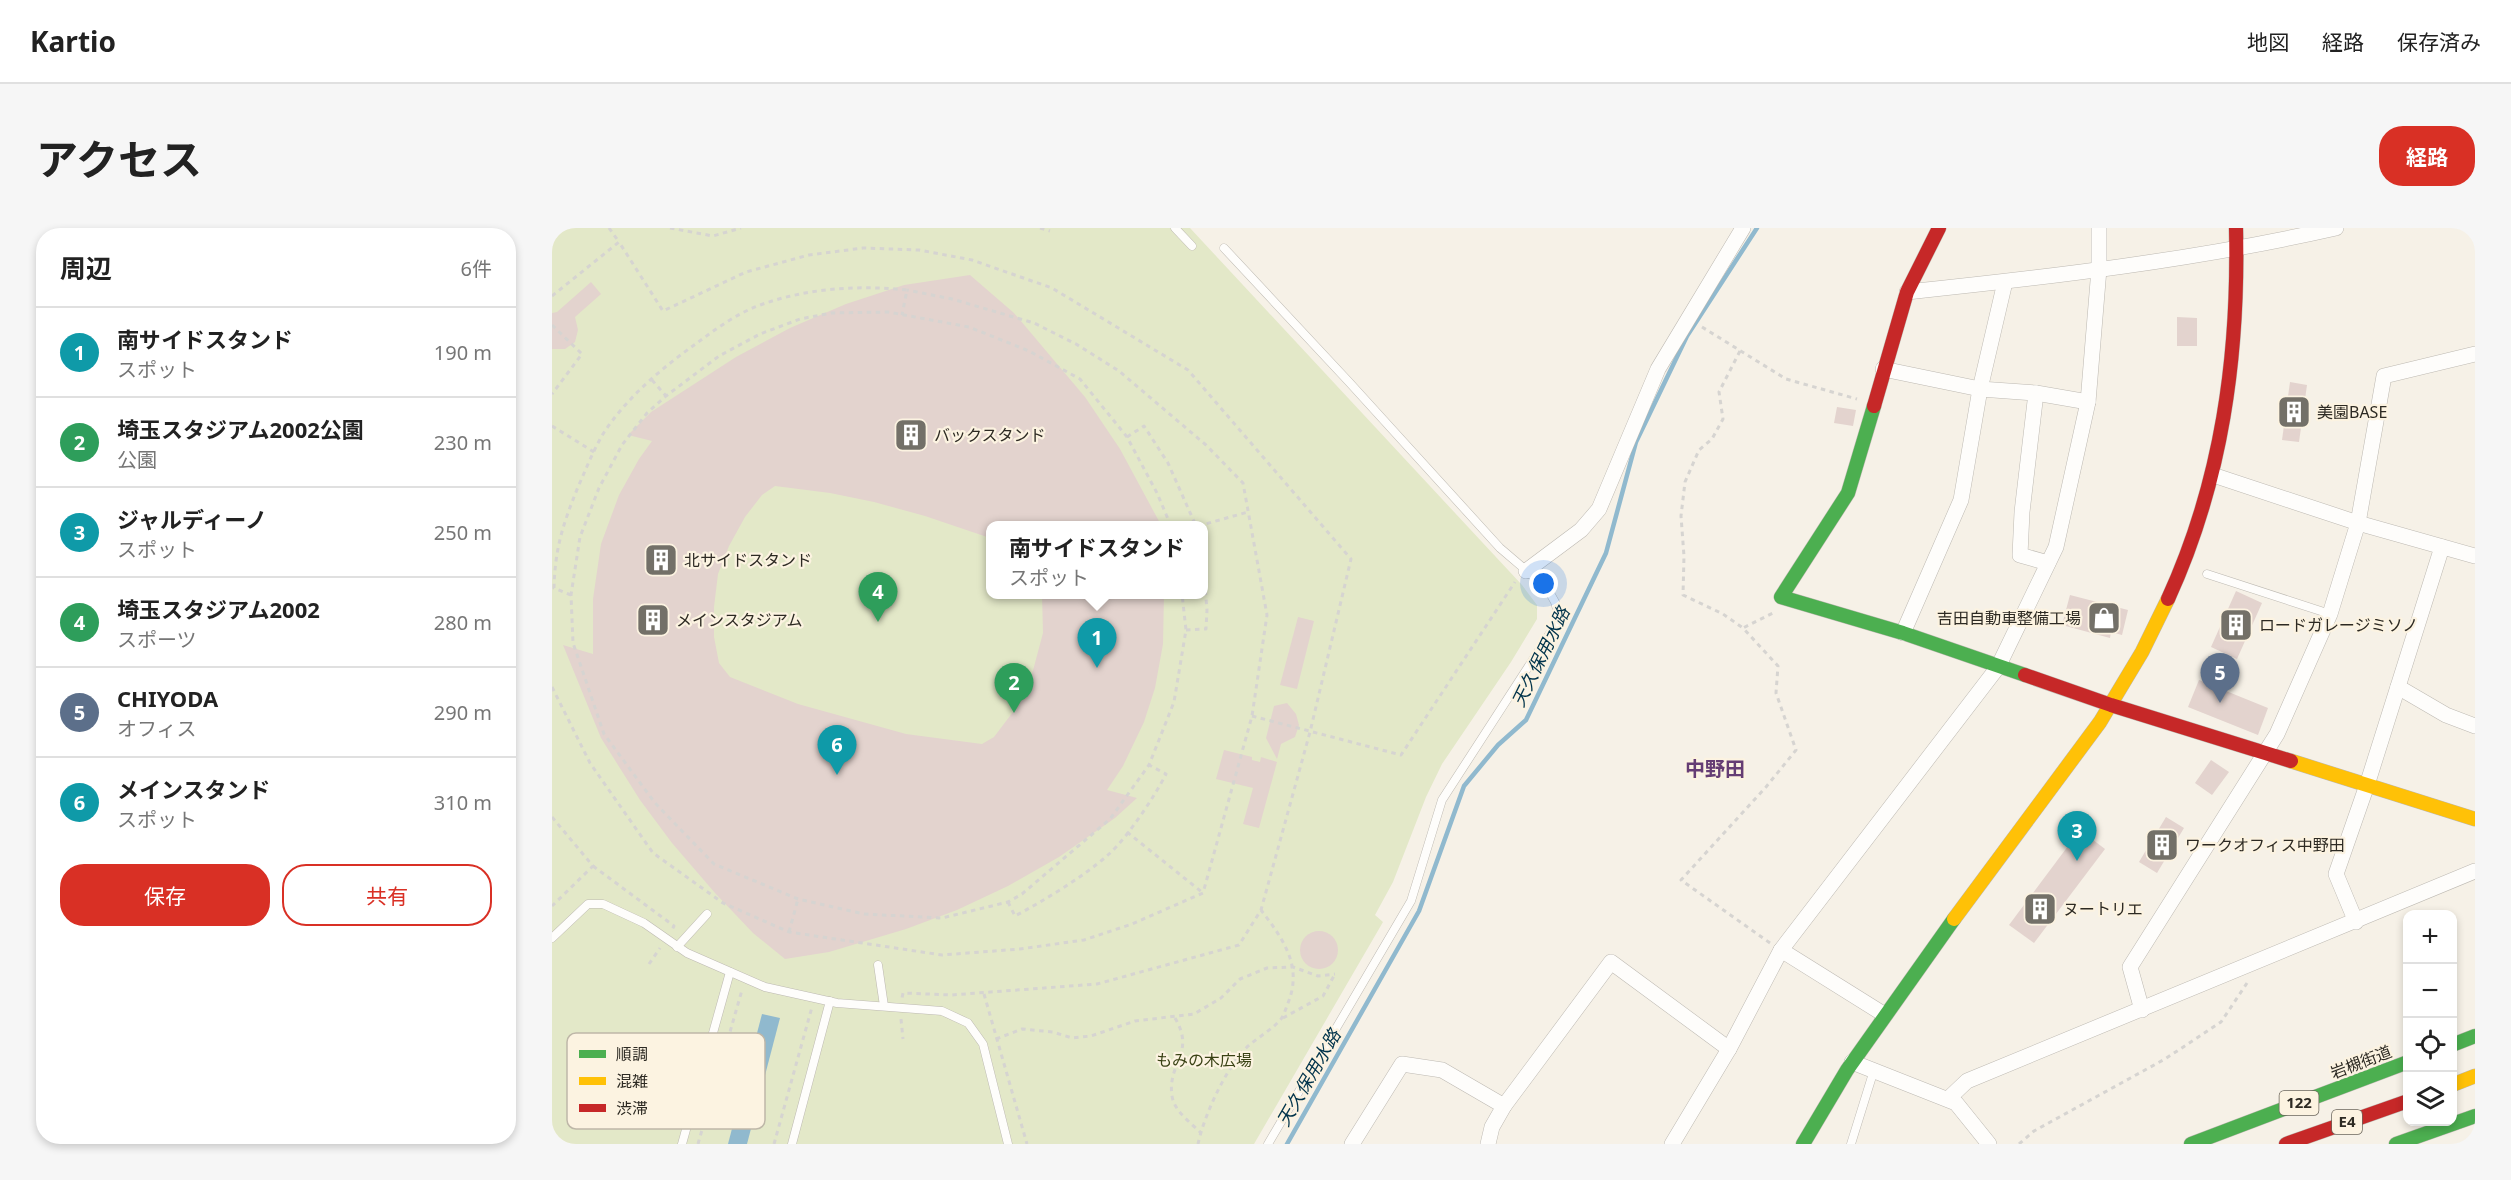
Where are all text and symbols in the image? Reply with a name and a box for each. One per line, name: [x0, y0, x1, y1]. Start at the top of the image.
text: Kartio: [30, 22, 116, 60]
text: 地図: [2247, 28, 2289, 56]
text: 経路: [2322, 28, 2364, 56]
text: 保存済み: [2397, 28, 2481, 56]
button: 経路: [2379, 126, 2475, 186]
text: アクセス: [36, 130, 202, 187]
text: 周辺: [60, 250, 112, 286]
text: 6件: [461, 255, 492, 282]
text: 南サイドスタンド: [117, 324, 293, 354]
text: 1: [74, 339, 85, 366]
text: 190 m: [434, 339, 492, 366]
text: スポット: [117, 356, 197, 383]
building icon: 美園BASE: [2276, 394, 2312, 430]
place label: 美園BASE: [2317, 401, 2387, 423]
text: 埼玉スタジアム2002公園: [117, 414, 364, 444]
building icon: バックスタンド: [893, 417, 929, 453]
place label: バックスタンド: [934, 424, 1046, 446]
text: 2: [74, 429, 85, 456]
text: 230 m: [434, 429, 492, 456]
text: 公園: [117, 446, 157, 473]
text: ジャルディーノ: [117, 504, 267, 534]
text: 3: [74, 519, 85, 546]
text: 250 m: [434, 519, 492, 546]
popup: [986, 521, 1208, 599]
text: 南サイドスタンド: [1009, 532, 1185, 562]
text: スポット: [117, 536, 197, 563]
building icon: 北サイドスタンド: [643, 542, 679, 578]
place label: 北サイドスタンド: [684, 549, 812, 571]
text: スポット: [1009, 564, 1089, 591]
your location: [1529, 569, 1558, 598]
pin: 4: [858, 572, 898, 622]
text: 埼玉スタジアム2002: [117, 594, 320, 624]
shop icon: 吉田自動車整備工場: [2086, 600, 2122, 636]
water label: 天久保用水路: [1506, 601, 1575, 710]
building icon: メインスタジアム: [635, 602, 671, 638]
place label: 吉田自動車整備工場: [1937, 607, 2081, 629]
building icon: ロードガレージミソノ: [2218, 607, 2254, 643]
text: 4: [74, 609, 85, 636]
text: 280 m: [434, 609, 492, 636]
place label: メインスタジアム: [676, 609, 803, 631]
place label: ロードガレージミソノ: [2259, 614, 2418, 636]
pin: 1: [1078, 618, 1116, 668]
text: スポーツ: [117, 626, 197, 653]
pin: 5: [2200, 654, 2240, 703]
pin: 2: [994, 664, 1034, 713]
text: CHIYODA: [117, 683, 218, 713]
text: 5: [74, 699, 85, 726]
text: 290 m: [434, 699, 492, 726]
text: オフィス: [117, 715, 197, 742]
pin: 6: [818, 726, 856, 775]
district label: 中野田: [1685, 755, 1745, 782]
text: メインスタンド: [117, 774, 271, 804]
text: 6: [74, 789, 85, 816]
text: 310 m: [434, 789, 492, 816]
text: スポット: [117, 806, 197, 833]
pin: 3: [2058, 812, 2096, 861]
building icon: ワークオフィス中野田: [2144, 827, 2180, 863]
place label: ワークオフィス中野田: [2185, 834, 2345, 856]
button: 保存: [60, 864, 270, 926]
button: 共有: [282, 864, 492, 926]
building icon: ヌートリエ: [2022, 891, 2058, 927]
place label: ヌートリエ: [2063, 898, 2143, 920]
map controls: [2403, 910, 2457, 1126]
button: +: [2403, 910, 2457, 964]
button: −: [2403, 964, 2457, 1018]
button: locate: [2403, 1018, 2457, 1072]
water label: 天久保用水路: [1271, 1023, 1347, 1130]
legend: [567, 1033, 765, 1129]
street label: 岩槻街道: [2327, 1040, 2395, 1084]
text: 順調: [616, 1043, 648, 1065]
park label: もみの木広場: [1156, 1049, 1252, 1071]
text: 混雑: [616, 1070, 648, 1092]
button: layers: [2403, 1072, 2457, 1126]
road number: 122: [2280, 1091, 2318, 1115]
text: 渋滞: [616, 1097, 648, 1119]
road number: E4: [2332, 1110, 2362, 1134]

